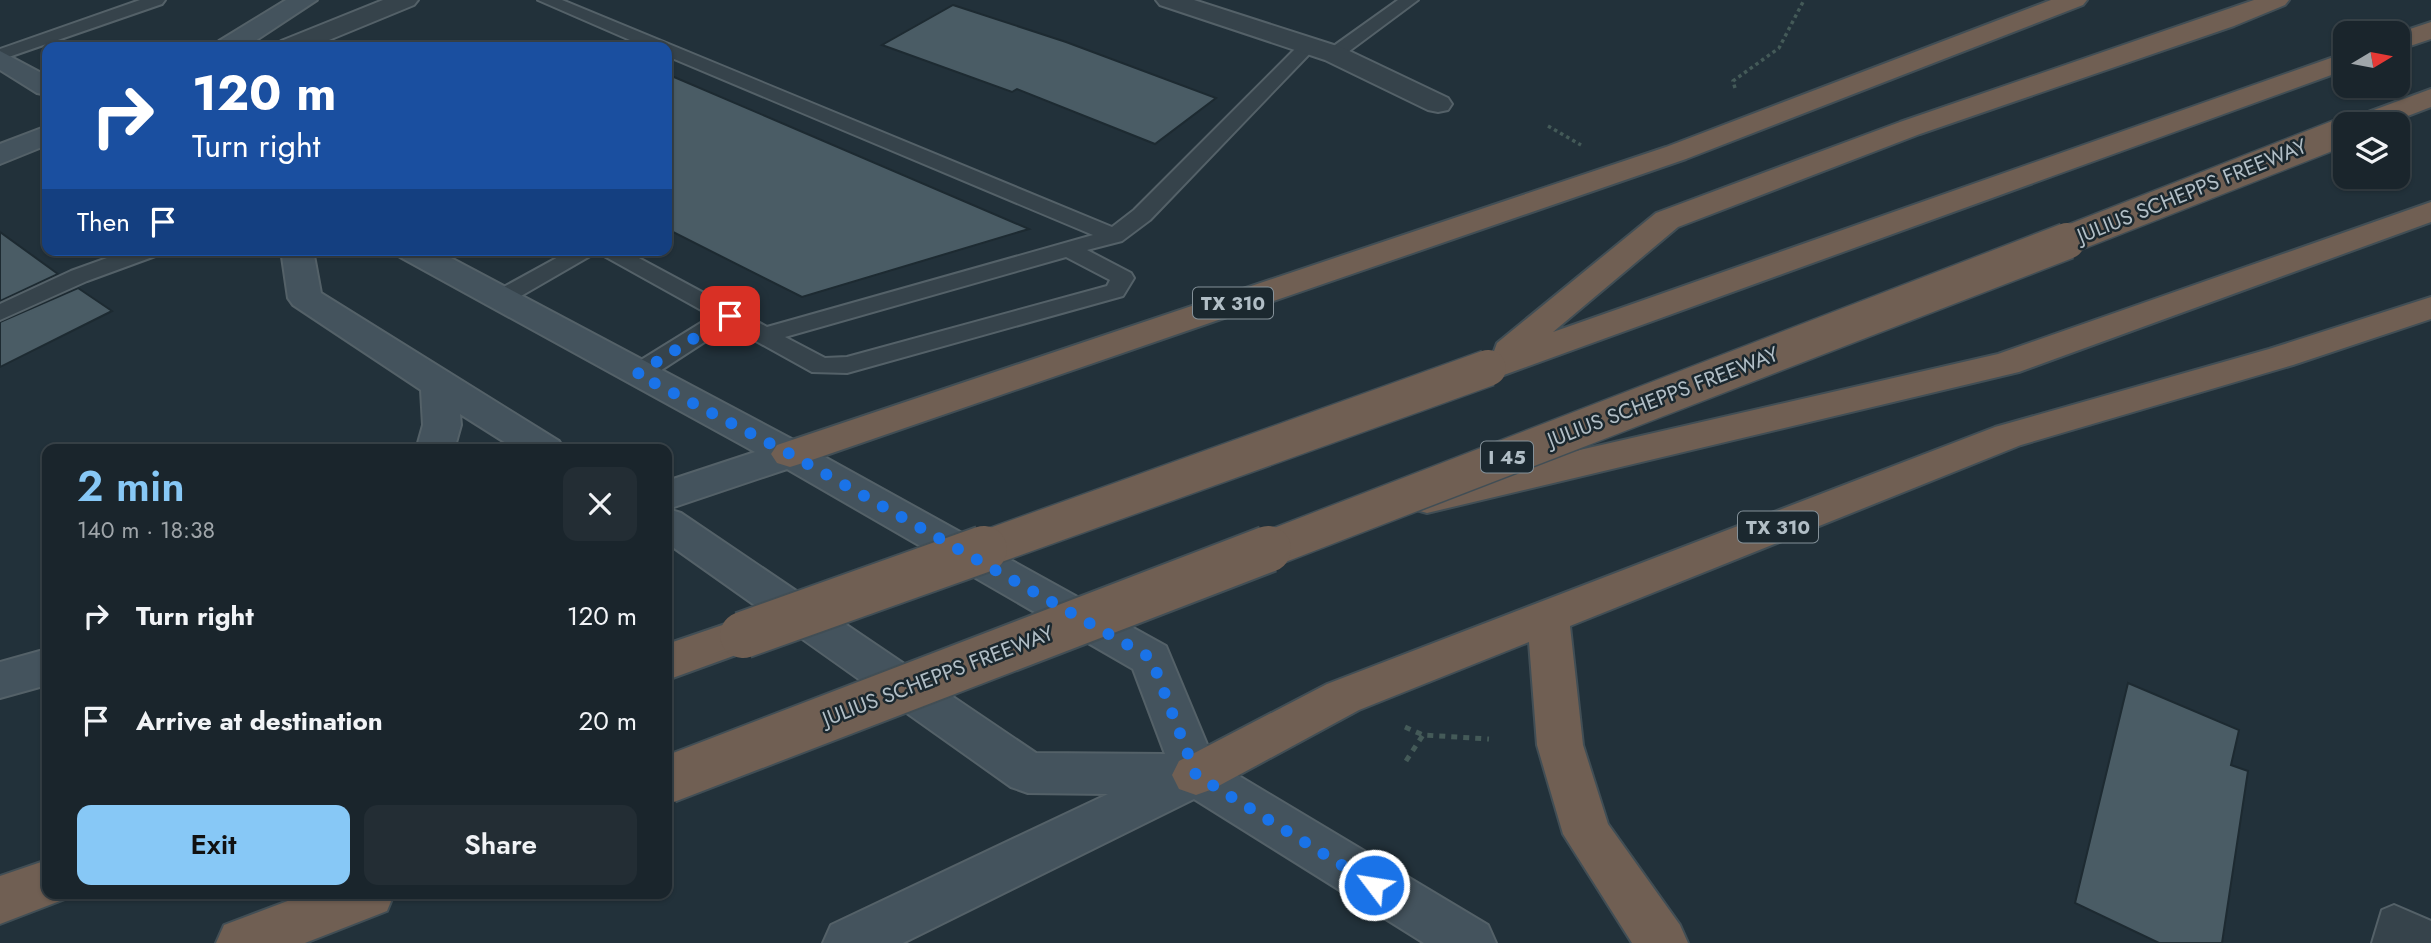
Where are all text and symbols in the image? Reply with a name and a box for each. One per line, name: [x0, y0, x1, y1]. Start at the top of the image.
north arrow: [2333, 21, 2410, 98]
map controls: [2333, 21, 2410, 189]
text: 120 m: [192, 58, 336, 128]
icon: right: [77, 70, 168, 161]
button: layers: [2333, 112, 2410, 189]
text: Turn right: [192, 123, 321, 169]
street label: JULIUS SCHEPPS FREEWAY: [2070, 131, 2312, 252]
text: Then: [77, 203, 130, 241]
icon: arrive: [144, 203, 182, 241]
pin: [700, 286, 760, 346]
road number: TX 310: [1193, 288, 1273, 318]
icon: arrive: [711, 297, 749, 335]
street label: JULIUS SCHEPPS FREEWAY: [1540, 339, 1783, 456]
road number: I 45: [1481, 442, 1533, 472]
text: 2 min: [77, 456, 185, 517]
button: close: [563, 467, 637, 541]
road number: TX 310: [1738, 512, 1818, 542]
text: 140 m · 18:38: [77, 513, 215, 547]
icon: right: [77, 597, 115, 635]
text: Turn right: [136, 597, 254, 635]
text: 120 m: [567, 597, 637, 635]
street label: JULIUS SCHEPPS FREEWAY: [815, 618, 1058, 735]
icon: arrive: [77, 702, 115, 740]
text: Arrive at destination: [136, 702, 383, 740]
text: 20 m: [579, 702, 637, 740]
button: Exit: [77, 805, 350, 885]
button: Share: [364, 805, 637, 885]
position arrow: [1337, 848, 1411, 922]

